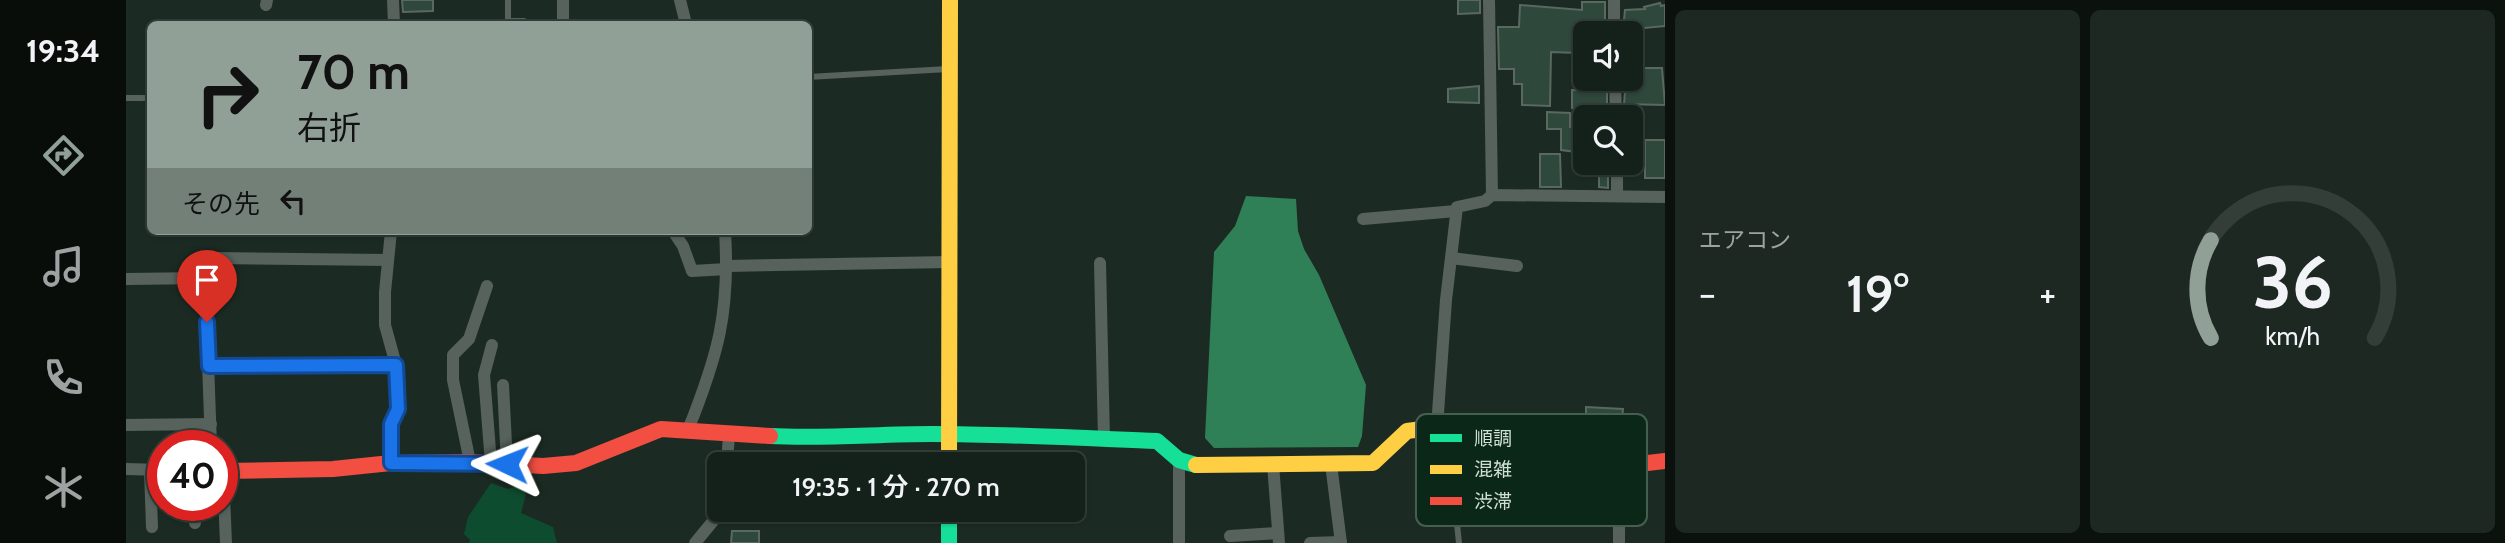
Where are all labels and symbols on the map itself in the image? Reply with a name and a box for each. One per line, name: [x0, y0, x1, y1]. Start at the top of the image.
pin: [177, 250, 237, 322]
legend: [1416, 414, 1647, 526]
position arrow: [470, 427, 544, 501]
text: 順調: [1474, 427, 1512, 450]
speed limit sign: 40: [147, 430, 238, 521]
text: 混雑: [1474, 458, 1512, 481]
text: 渋滞: [1474, 490, 1512, 513]

